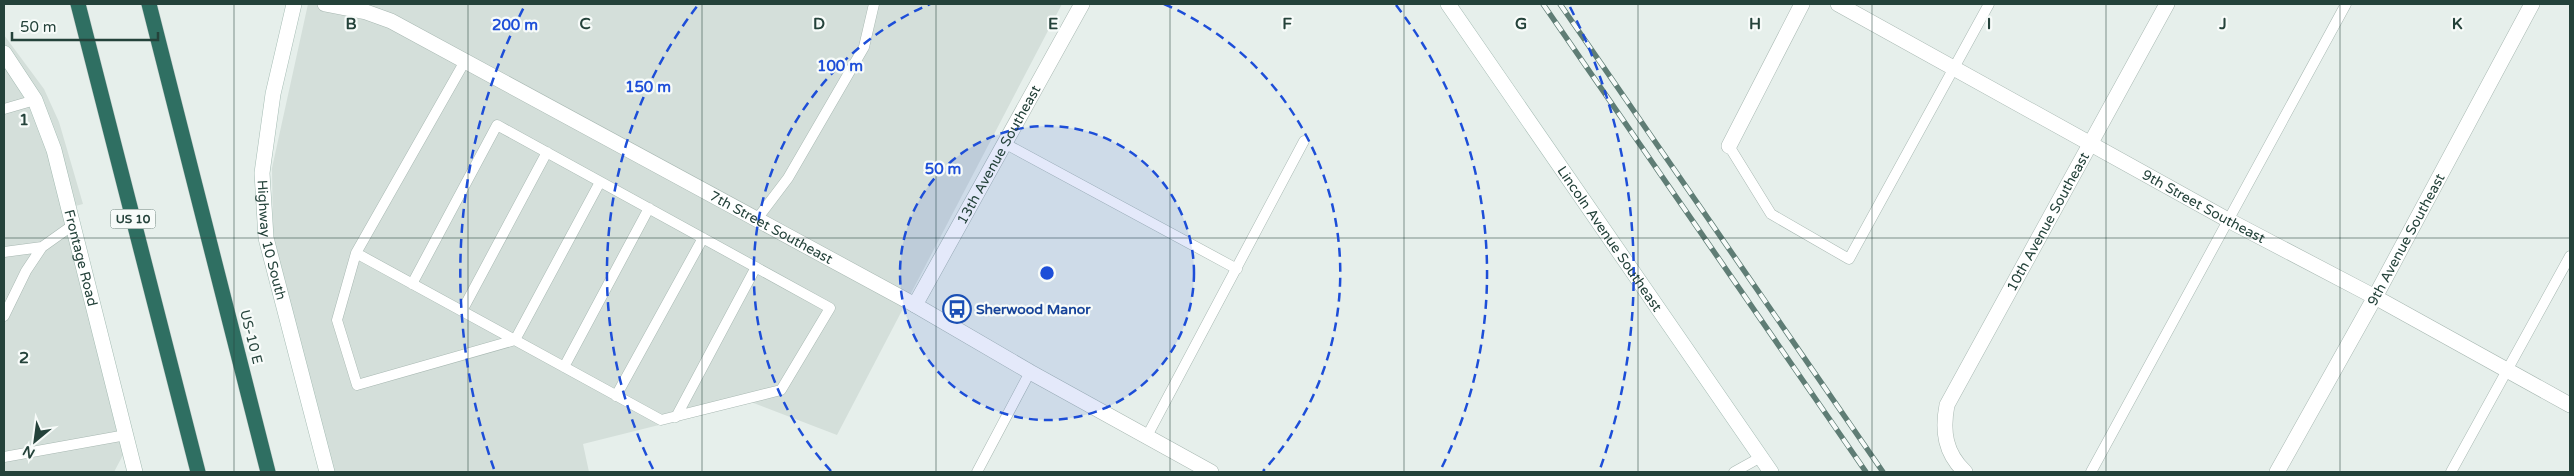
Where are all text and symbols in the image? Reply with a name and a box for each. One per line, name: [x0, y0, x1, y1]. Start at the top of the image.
scale bar: [12, 10, 159, 42]
text: B: [345, 14, 357, 34]
text: C: [579, 14, 591, 34]
text: D: [813, 14, 825, 34]
text: E: [1048, 14, 1058, 34]
text: F: [1282, 14, 1292, 34]
text: G: [1515, 14, 1527, 34]
text: H: [1749, 14, 1761, 34]
text: I: [1987, 14, 1991, 34]
text: J: [2218, 14, 2227, 34]
text: K: [2452, 14, 2463, 34]
text: 200 m: [492, 16, 538, 34]
text: 50 m: [20, 18, 57, 36]
text: 100 m: [817, 57, 863, 75]
text: 150 m: [625, 78, 671, 96]
street label: 13th Avenue Southeast: [953, 82, 1044, 227]
text: 1: [19, 110, 29, 130]
street label: 10th Avenue Southeast: [2003, 148, 2093, 294]
text: 50 m: [925, 160, 961, 178]
street label: Lincoln Avenue Southeast: [1554, 163, 1666, 315]
street label: 9th Street Southeast: [2139, 166, 2269, 247]
street label: 9th Avenue Southeast: [2364, 170, 2449, 308]
street label: Highway 10 South: [254, 179, 290, 302]
street label: 7th Street Southeast: [707, 187, 836, 268]
street label: Frontage Road: [61, 208, 101, 308]
road number: US 10: [110, 210, 156, 228]
centre of rings: [1038, 264, 1056, 282]
bus stop icon: Sherwood Manor: [942, 294, 972, 324]
place label: Sherwood Manor: [976, 301, 1091, 318]
street label: US-10 E: [236, 308, 266, 366]
text: 2: [19, 348, 29, 368]
north arrow: [10, 416, 60, 466]
text: N: [20, 442, 38, 462]

